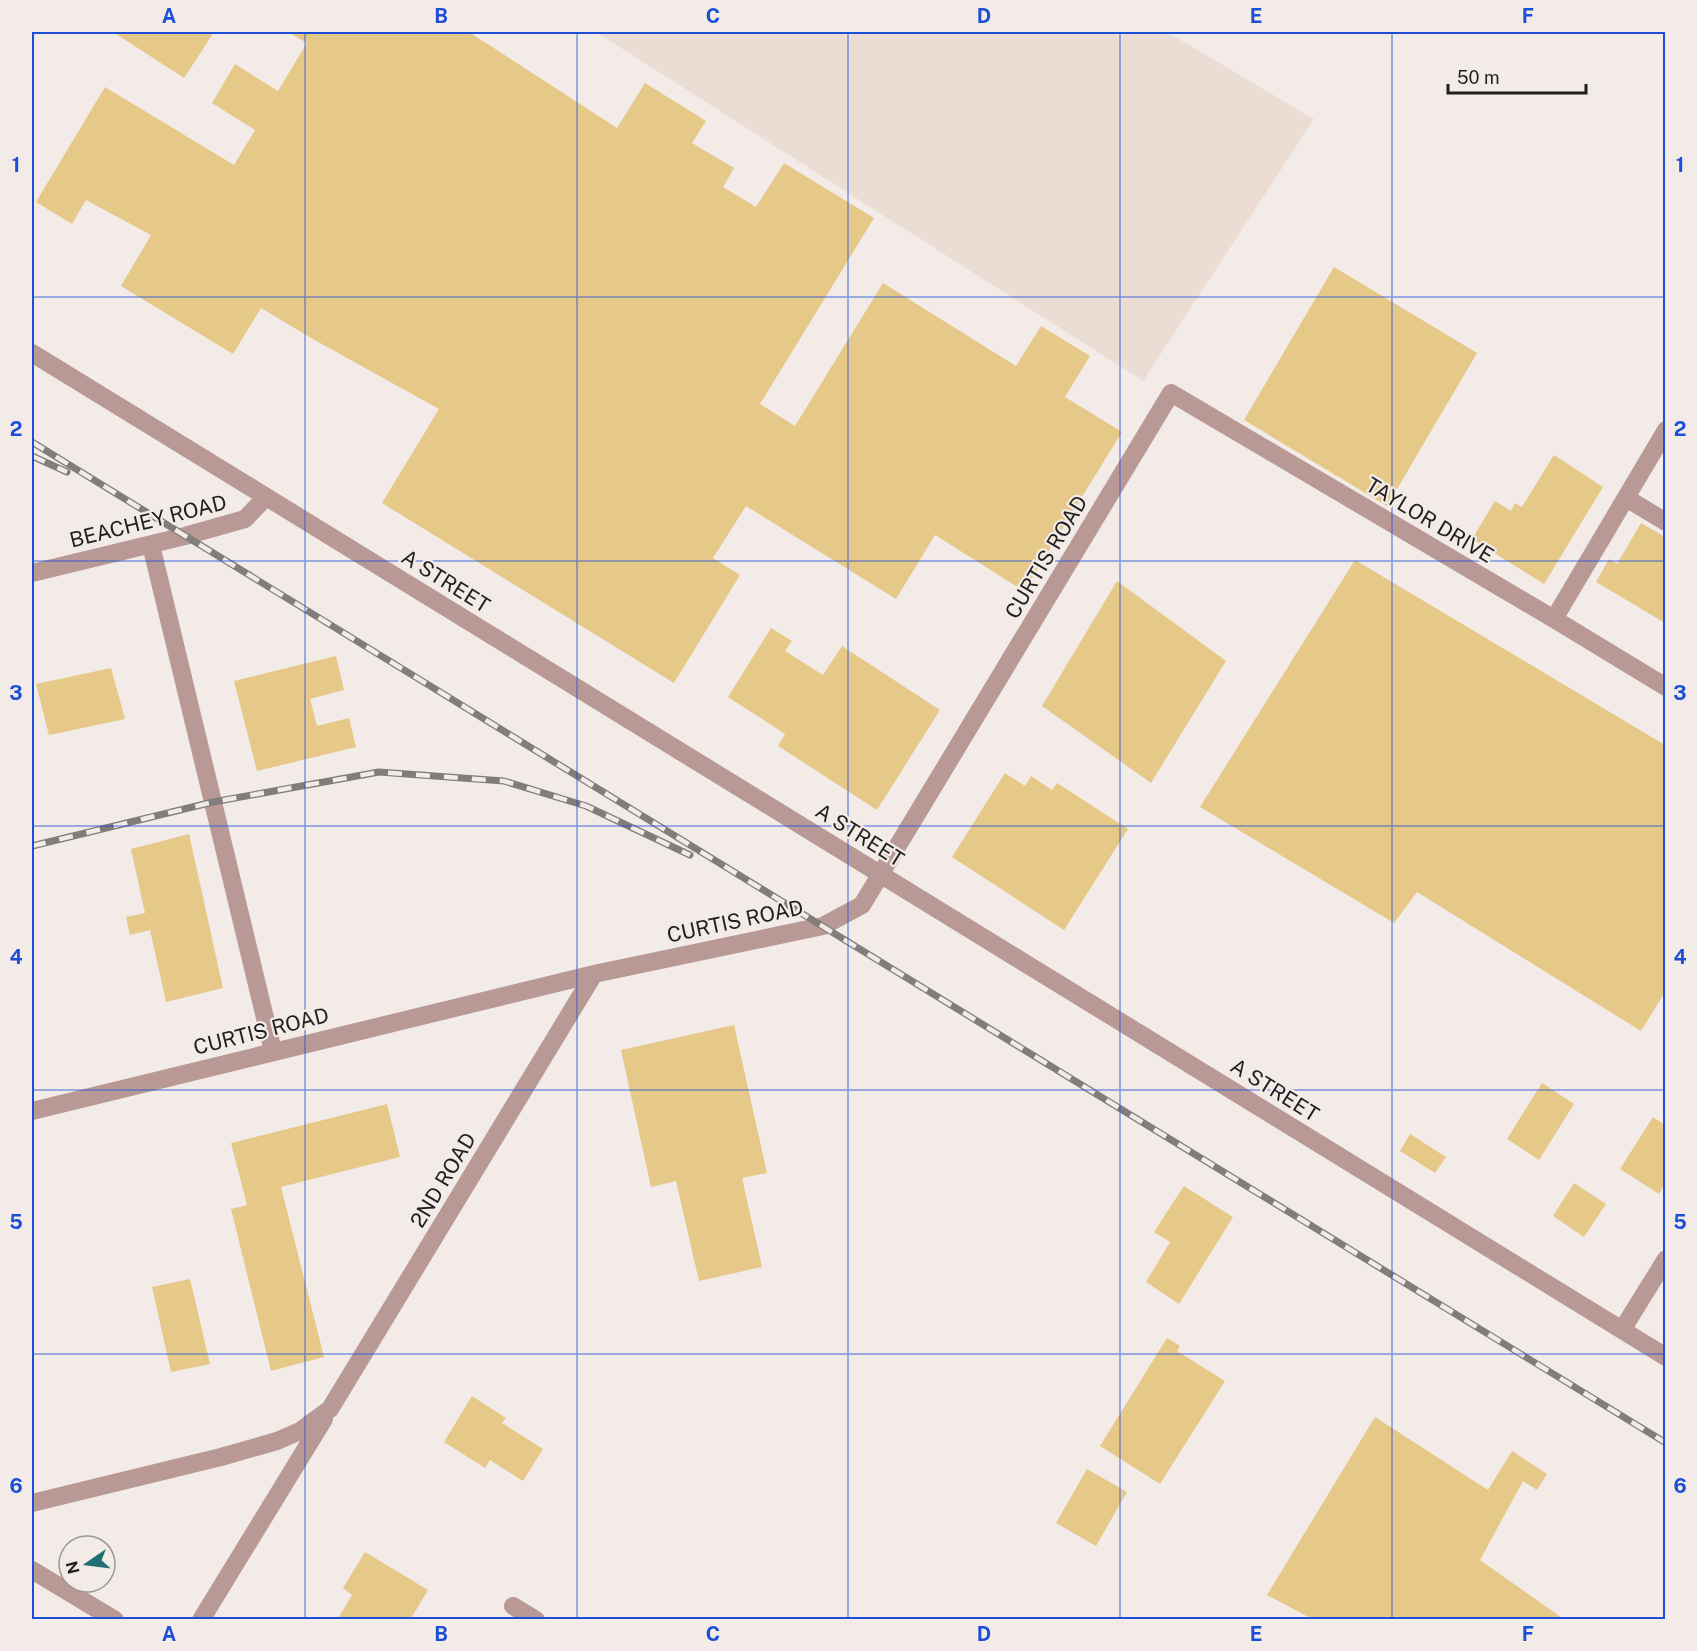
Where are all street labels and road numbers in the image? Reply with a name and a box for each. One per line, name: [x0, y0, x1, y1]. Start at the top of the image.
street label: TAYLOR DRIVE: [1361, 472, 1499, 568]
street label: BEACHEY ROAD: [67, 489, 229, 553]
street label: CURTIS ROAD: [1000, 491, 1092, 623]
street label: A STREET: [397, 544, 495, 618]
street label: A STREET: [811, 798, 909, 872]
street label: CURTIS ROAD: [664, 894, 806, 948]
street label: CURTIS ROAD: [191, 1002, 331, 1060]
street label: A STREET: [1226, 1053, 1324, 1127]
street label: 2ND ROAD: [405, 1128, 481, 1232]

